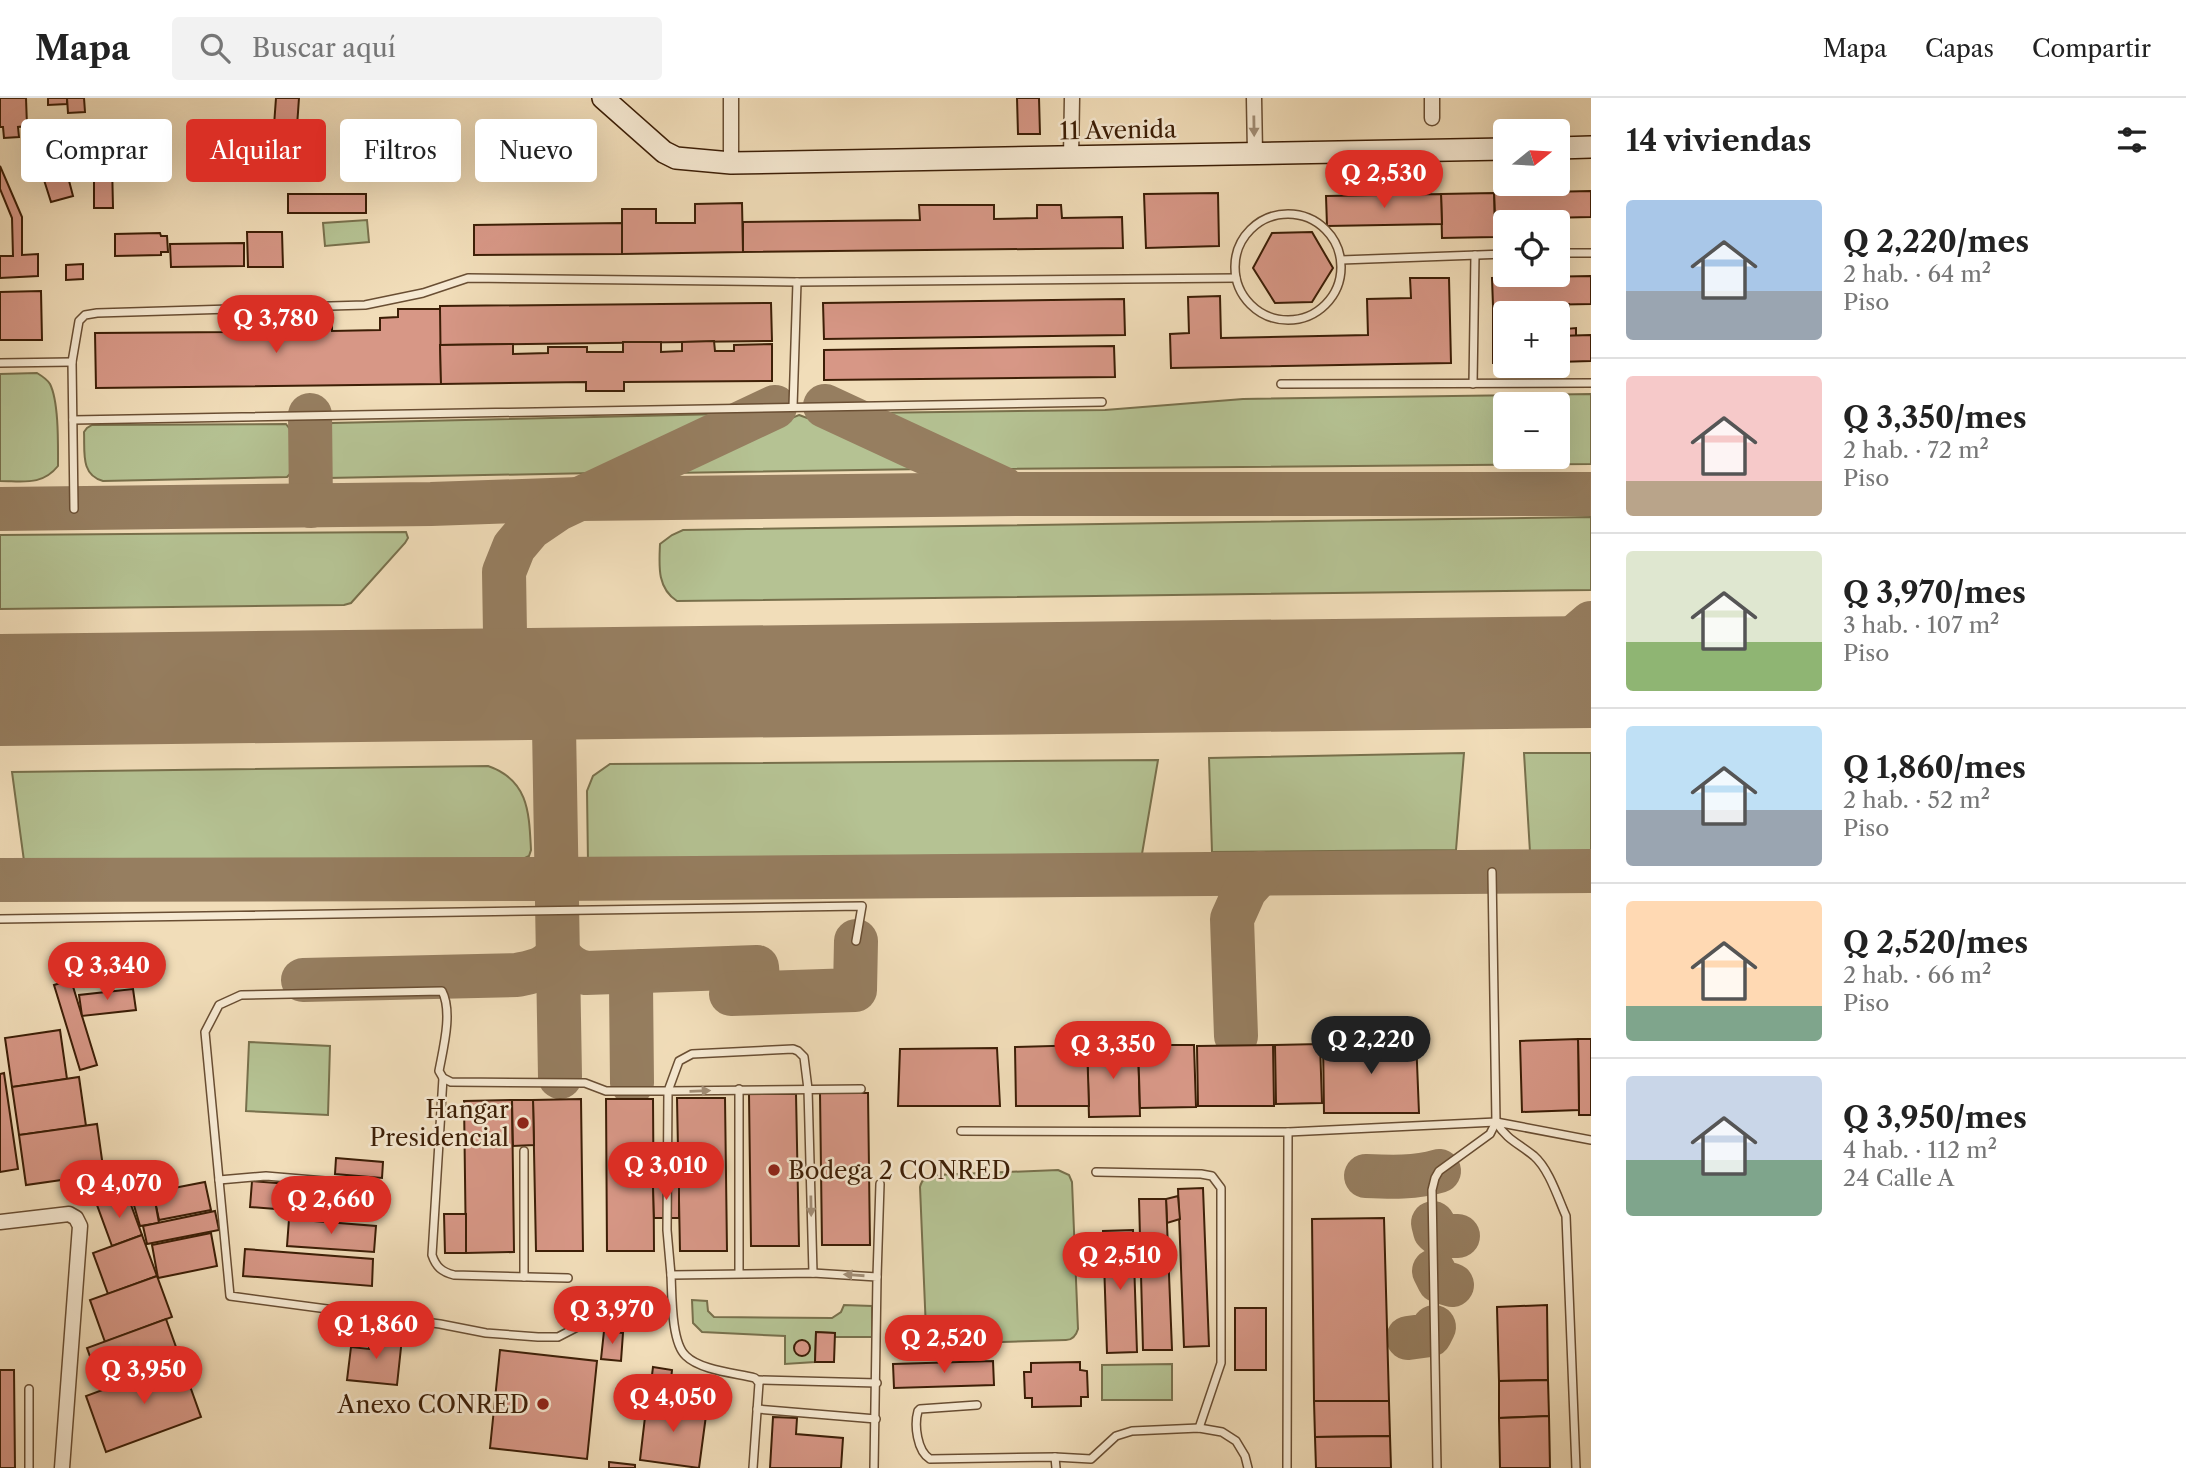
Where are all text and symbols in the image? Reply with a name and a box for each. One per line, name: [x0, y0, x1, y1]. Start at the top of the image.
search box: [172, 17, 662, 80]
text: Mapa: [35, 28, 130, 69]
icon: search: [196, 29, 234, 67]
text: Buscar aquí: [252, 32, 396, 64]
text: Mapa: [1823, 34, 1887, 63]
text: Capas: [1925, 34, 1994, 63]
text: Compartir: [2032, 34, 2151, 63]
street label: 11 Avenida: [1059, 114, 1177, 146]
one-way arrow: [1248, 115, 1260, 137]
chip: Comprar: [21, 119, 172, 182]
chip: Alquilar: [186, 119, 326, 182]
chip: Filtros: [340, 119, 461, 182]
chip: Nuevo: [475, 119, 597, 182]
north arrow: [1493, 119, 1570, 196]
map controls: [1493, 119, 1570, 469]
icon: filters: [2113, 121, 2151, 159]
text: 14 viviendas: [1626, 122, 1812, 159]
pin: Q 2,530: [1319, 150, 1449, 210]
text: Q 2,530: [1341, 159, 1427, 187]
button: locate: [1493, 210, 1570, 287]
text: Q 2,220/mes: [1843, 223, 2029, 260]
icon: home: [1682, 228, 1766, 312]
text: 2 hab. · 64 m²: [1843, 260, 1991, 288]
text: Piso: [1843, 288, 1889, 316]
pin: Q 3,780: [211, 296, 341, 355]
button: +: [1493, 301, 1570, 378]
text: Q 3,780: [233, 304, 319, 332]
button: −: [1493, 392, 1570, 469]
text: Q 3,350/mes: [1843, 399, 2027, 436]
icon: home: [1682, 404, 1766, 488]
text: 2 hab. · 72 m²: [1843, 436, 1989, 464]
text: Piso: [1843, 464, 1889, 492]
text: Q 3,970/mes: [1843, 574, 2026, 611]
icon: home: [1682, 579, 1766, 663]
text: 3 hab. · 107 m²: [1843, 611, 1999, 639]
text: Piso: [1843, 639, 1889, 667]
text: Q 1,860/mes: [1843, 749, 2026, 786]
icon: home: [1682, 754, 1766, 838]
text: 2 hab. · 52 m²: [1843, 786, 1990, 814]
text: Piso: [1843, 814, 1889, 842]
text: Q 2,520/mes: [1843, 924, 2028, 961]
icon: home: [1682, 929, 1766, 1013]
pin: Q 3,340: [42, 942, 172, 1002]
text: Q 3,340: [64, 951, 150, 979]
text: 2 hab. · 66 m²: [1843, 961, 1991, 989]
text: Piso: [1843, 989, 1889, 1017]
pin: Q 2,220: [1306, 1016, 1436, 1076]
pin: Q 3,350: [1048, 1021, 1178, 1081]
text: Q 2,220: [1327, 1025, 1415, 1053]
text: Q 3,350: [1070, 1030, 1156, 1058]
one-way arrow: [689, 1085, 711, 1096]
place label: Hangar Presidencial: [369, 1095, 509, 1152]
text: Q 3,950/mes: [1843, 1099, 2027, 1136]
icon: home: [1682, 1104, 1766, 1188]
marker: Hangar Presidencial: [515, 1115, 531, 1131]
text: 4 hab. · 112 m²: [1843, 1136, 1997, 1164]
pin: Q 3,010: [601, 1142, 731, 1202]
text: Q 3,010: [624, 1151, 708, 1179]
place label: Bodega 2 CONRED: [788, 1156, 1011, 1185]
pin: Q 4,070: [54, 1160, 184, 1220]
marker: Bodega 2 CONRED: [766, 1162, 782, 1178]
text: 24 Calle A: [1843, 1164, 1954, 1192]
text: Q 4,070: [76, 1169, 162, 1197]
pin: Q 2,660: [266, 1176, 396, 1236]
text: Q 2,660: [287, 1185, 375, 1213]
one-way arrow: [805, 1195, 817, 1217]
pin: Q 2,510: [1055, 1232, 1185, 1292]
text: Q 2,510: [1079, 1241, 1161, 1269]
one-way arrow: [842, 1269, 864, 1280]
pin: Q 3,970: [547, 1286, 677, 1346]
text: Q 3,970: [570, 1295, 654, 1323]
pin: Q 1,860: [311, 1302, 441, 1361]
text: Q 1,860: [334, 1310, 418, 1338]
pin: Q 2,520: [879, 1316, 1009, 1375]
text: Q 2,520: [901, 1324, 987, 1352]
pin: Q 3,950: [79, 1346, 209, 1406]
text: Q 3,950: [101, 1355, 187, 1383]
pin: Q 4,050: [608, 1374, 738, 1434]
text: Q 4,050: [629, 1383, 717, 1411]
place label: Anexo CONRED: [337, 1390, 529, 1419]
marker: Anexo CONRED: [535, 1396, 551, 1412]

